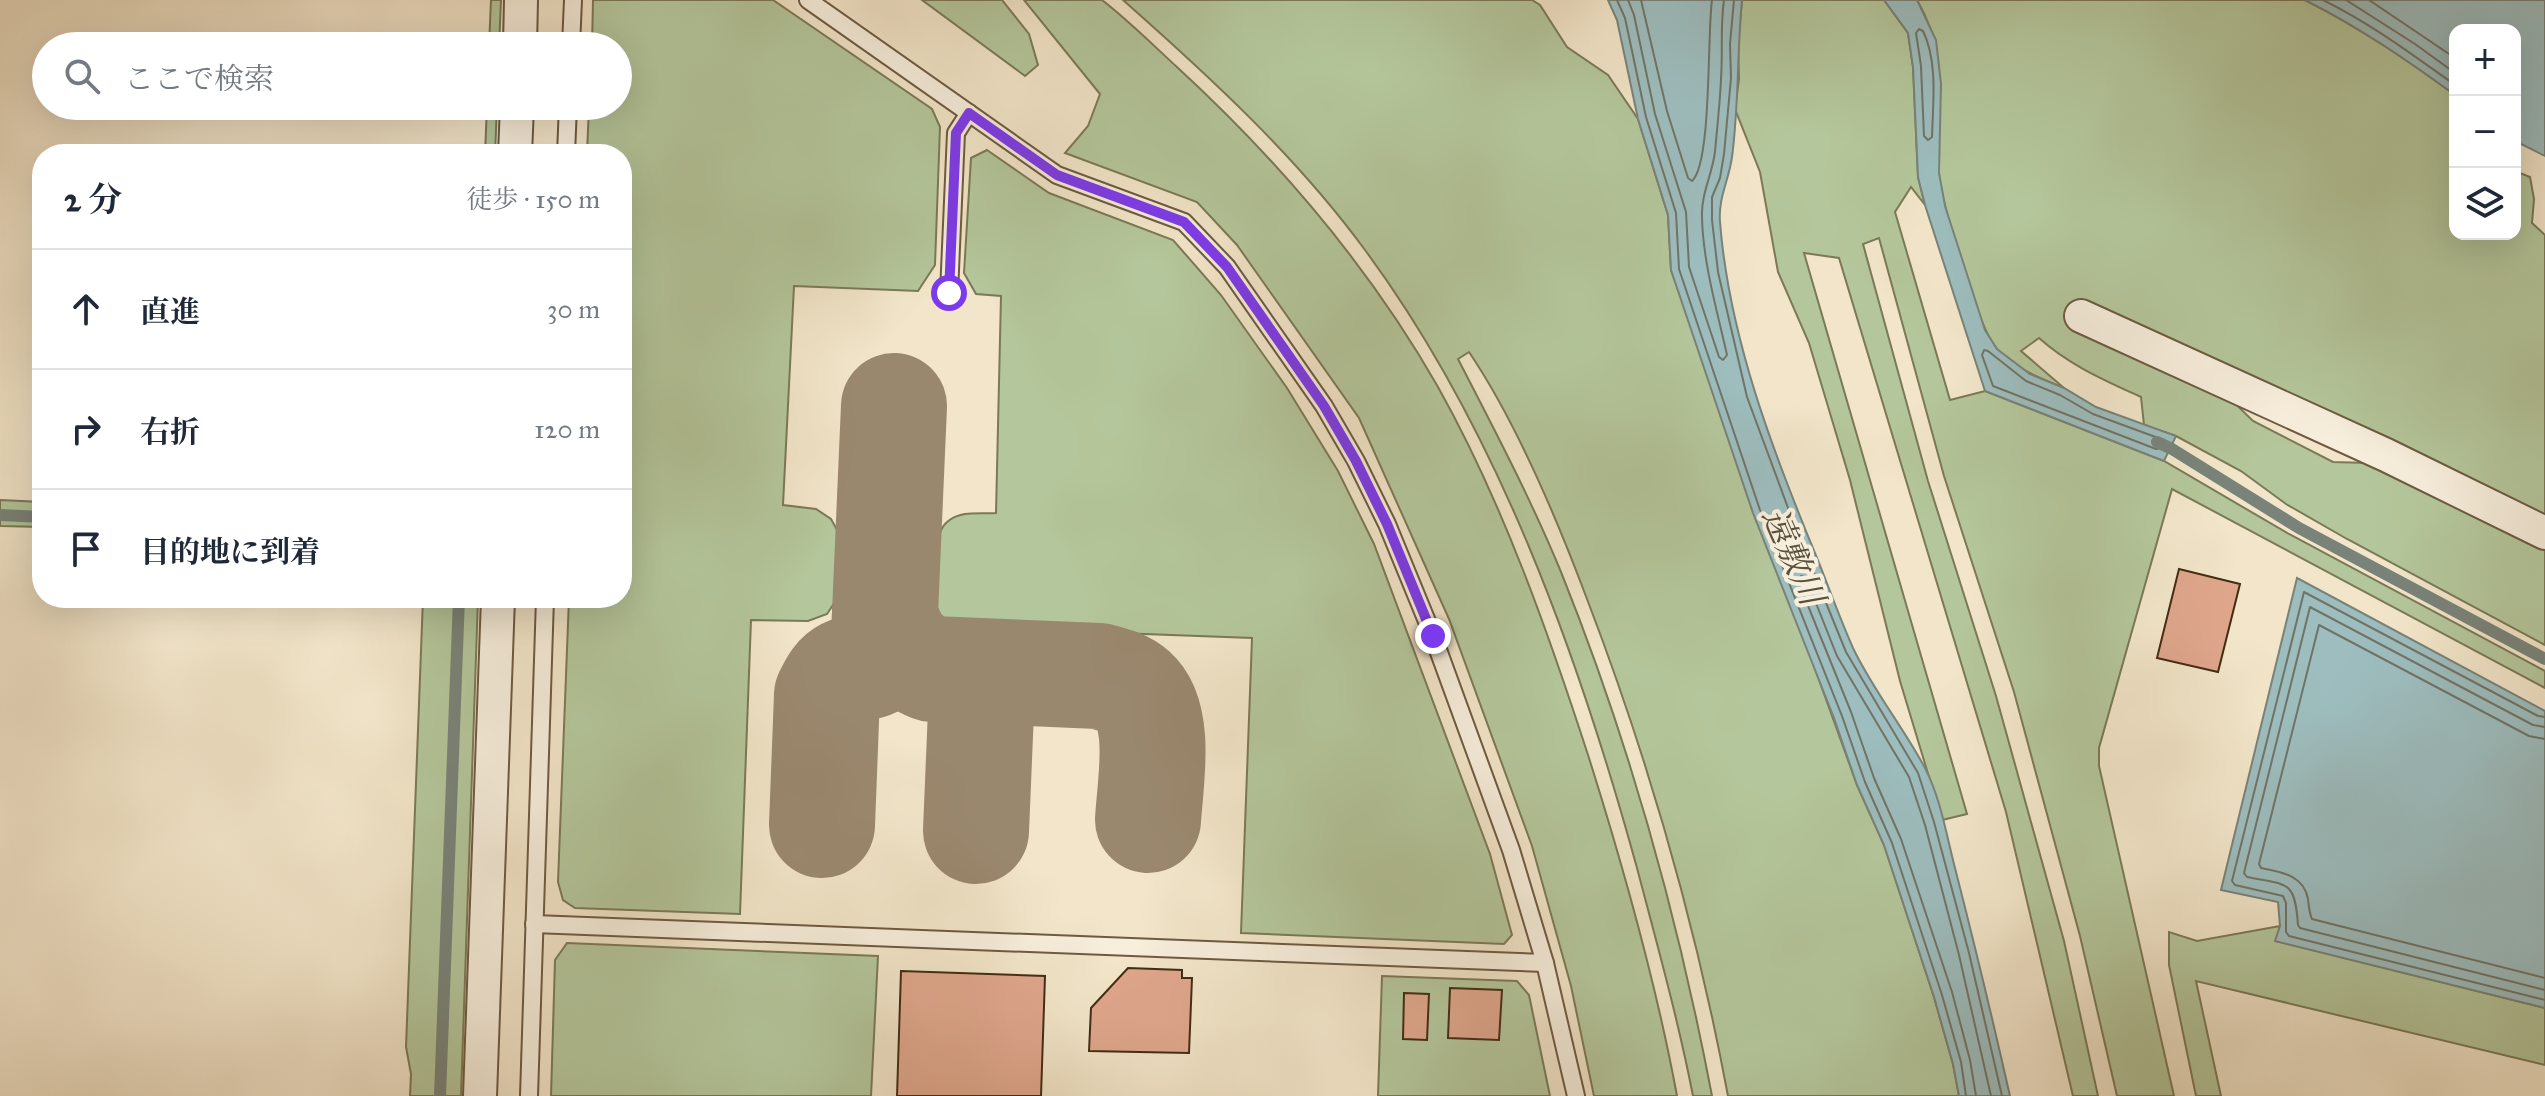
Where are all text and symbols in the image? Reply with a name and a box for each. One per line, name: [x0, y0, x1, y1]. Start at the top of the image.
map controls: [2449, 24, 2521, 240]
button: +: [2449, 24, 2521, 96]
search box: [32, 32, 632, 120]
icon: search: [60, 54, 104, 98]
text: ここで検索: [124, 61, 274, 97]
button: −: [2449, 96, 2521, 168]
button: layers: [2449, 168, 2521, 240]
text: 2 分: [64, 179, 122, 220]
text: 徒歩 · 150 m: [466, 183, 600, 215]
route start: [931, 275, 967, 311]
icon: ahead: [64, 287, 108, 331]
text: 30 m: [547, 293, 600, 325]
text: 直進: [140, 294, 200, 330]
icon: right: [64, 407, 108, 451]
text: 120 m: [534, 413, 600, 445]
text: 右折: [140, 414, 200, 450]
water label: 遠敷川: [1754, 501, 1835, 615]
icon: arrive: [64, 527, 108, 571]
text: 目的地に到着: [140, 534, 320, 570]
route end: [1415, 618, 1451, 654]

